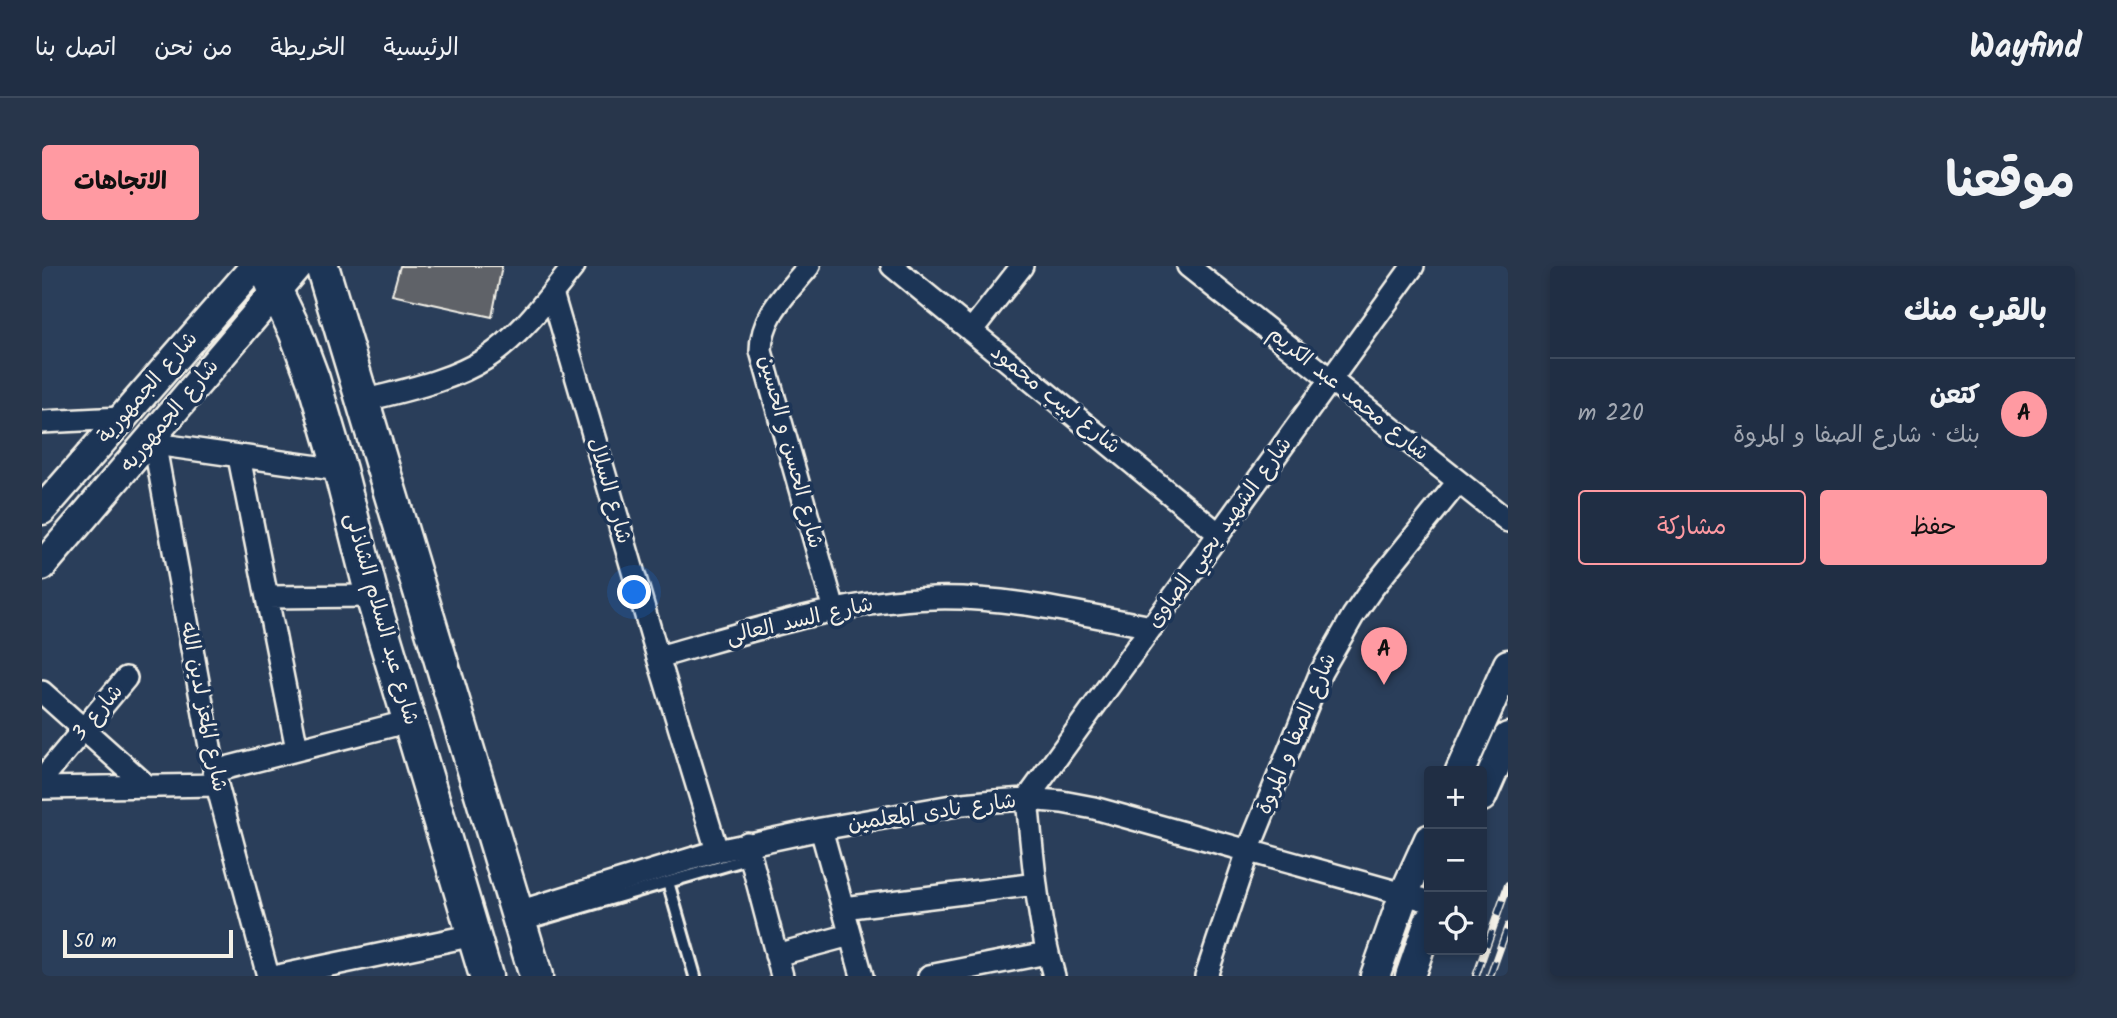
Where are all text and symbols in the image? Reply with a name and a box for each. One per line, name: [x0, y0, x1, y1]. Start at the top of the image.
text: Wayfind: [1969, 22, 2082, 75]
text: اتصل بنا: [35, 29, 116, 68]
text: من نحن: [154, 29, 233, 68]
text: الخريطة: [271, 29, 345, 68]
text: الرئيسية: [383, 29, 459, 68]
text: موقعنا: [1945, 144, 2075, 222]
button: الاتجاهات: [42, 145, 199, 220]
text: بالقرب منك: [1904, 288, 2047, 336]
street label: شارع محمد عبد الكريم: [1260, 318, 1436, 470]
street label: شارع الجمهورية: [90, 324, 206, 452]
street label: شارع لبيب محمود: [983, 337, 1127, 463]
street label: شارع الجمهوريه: [112, 352, 228, 480]
street label: شارع الحسن و الحسين: [748, 352, 832, 552]
text: كتعن: [1930, 375, 1980, 417]
text: 220 m: [1578, 396, 1644, 432]
text: A: [2017, 396, 2031, 432]
text: بنك · شارع الصفا و المروة: [1733, 418, 1980, 454]
street label: شارع الشهيد يحيي الصاوى: [1139, 430, 1302, 636]
street label: شارع السلال: [578, 434, 640, 548]
button: مشاركة: [1578, 490, 1806, 565]
button: حفظ: [1820, 490, 2047, 565]
street label: شارع عبد السلام الشاذلى: [335, 509, 427, 729]
your location: [617, 575, 651, 609]
street label: شارع السد العالى: [723, 588, 877, 654]
street label: شارع المعز لدين الله: [170, 619, 236, 795]
pin: A: [1361, 627, 1407, 685]
street label: شارع الصفا و المروة: [1248, 648, 1346, 820]
street label: شارع 3: [64, 677, 132, 749]
map controls: [1424, 766, 1487, 955]
button: +: [1424, 766, 1487, 829]
street label: شارع نادى المعلمين: [846, 785, 1018, 841]
button: −: [1424, 829, 1487, 892]
button: locate: [1424, 892, 1487, 955]
scale bar: [63, 927, 233, 959]
text: 50 m: [74, 927, 116, 957]

